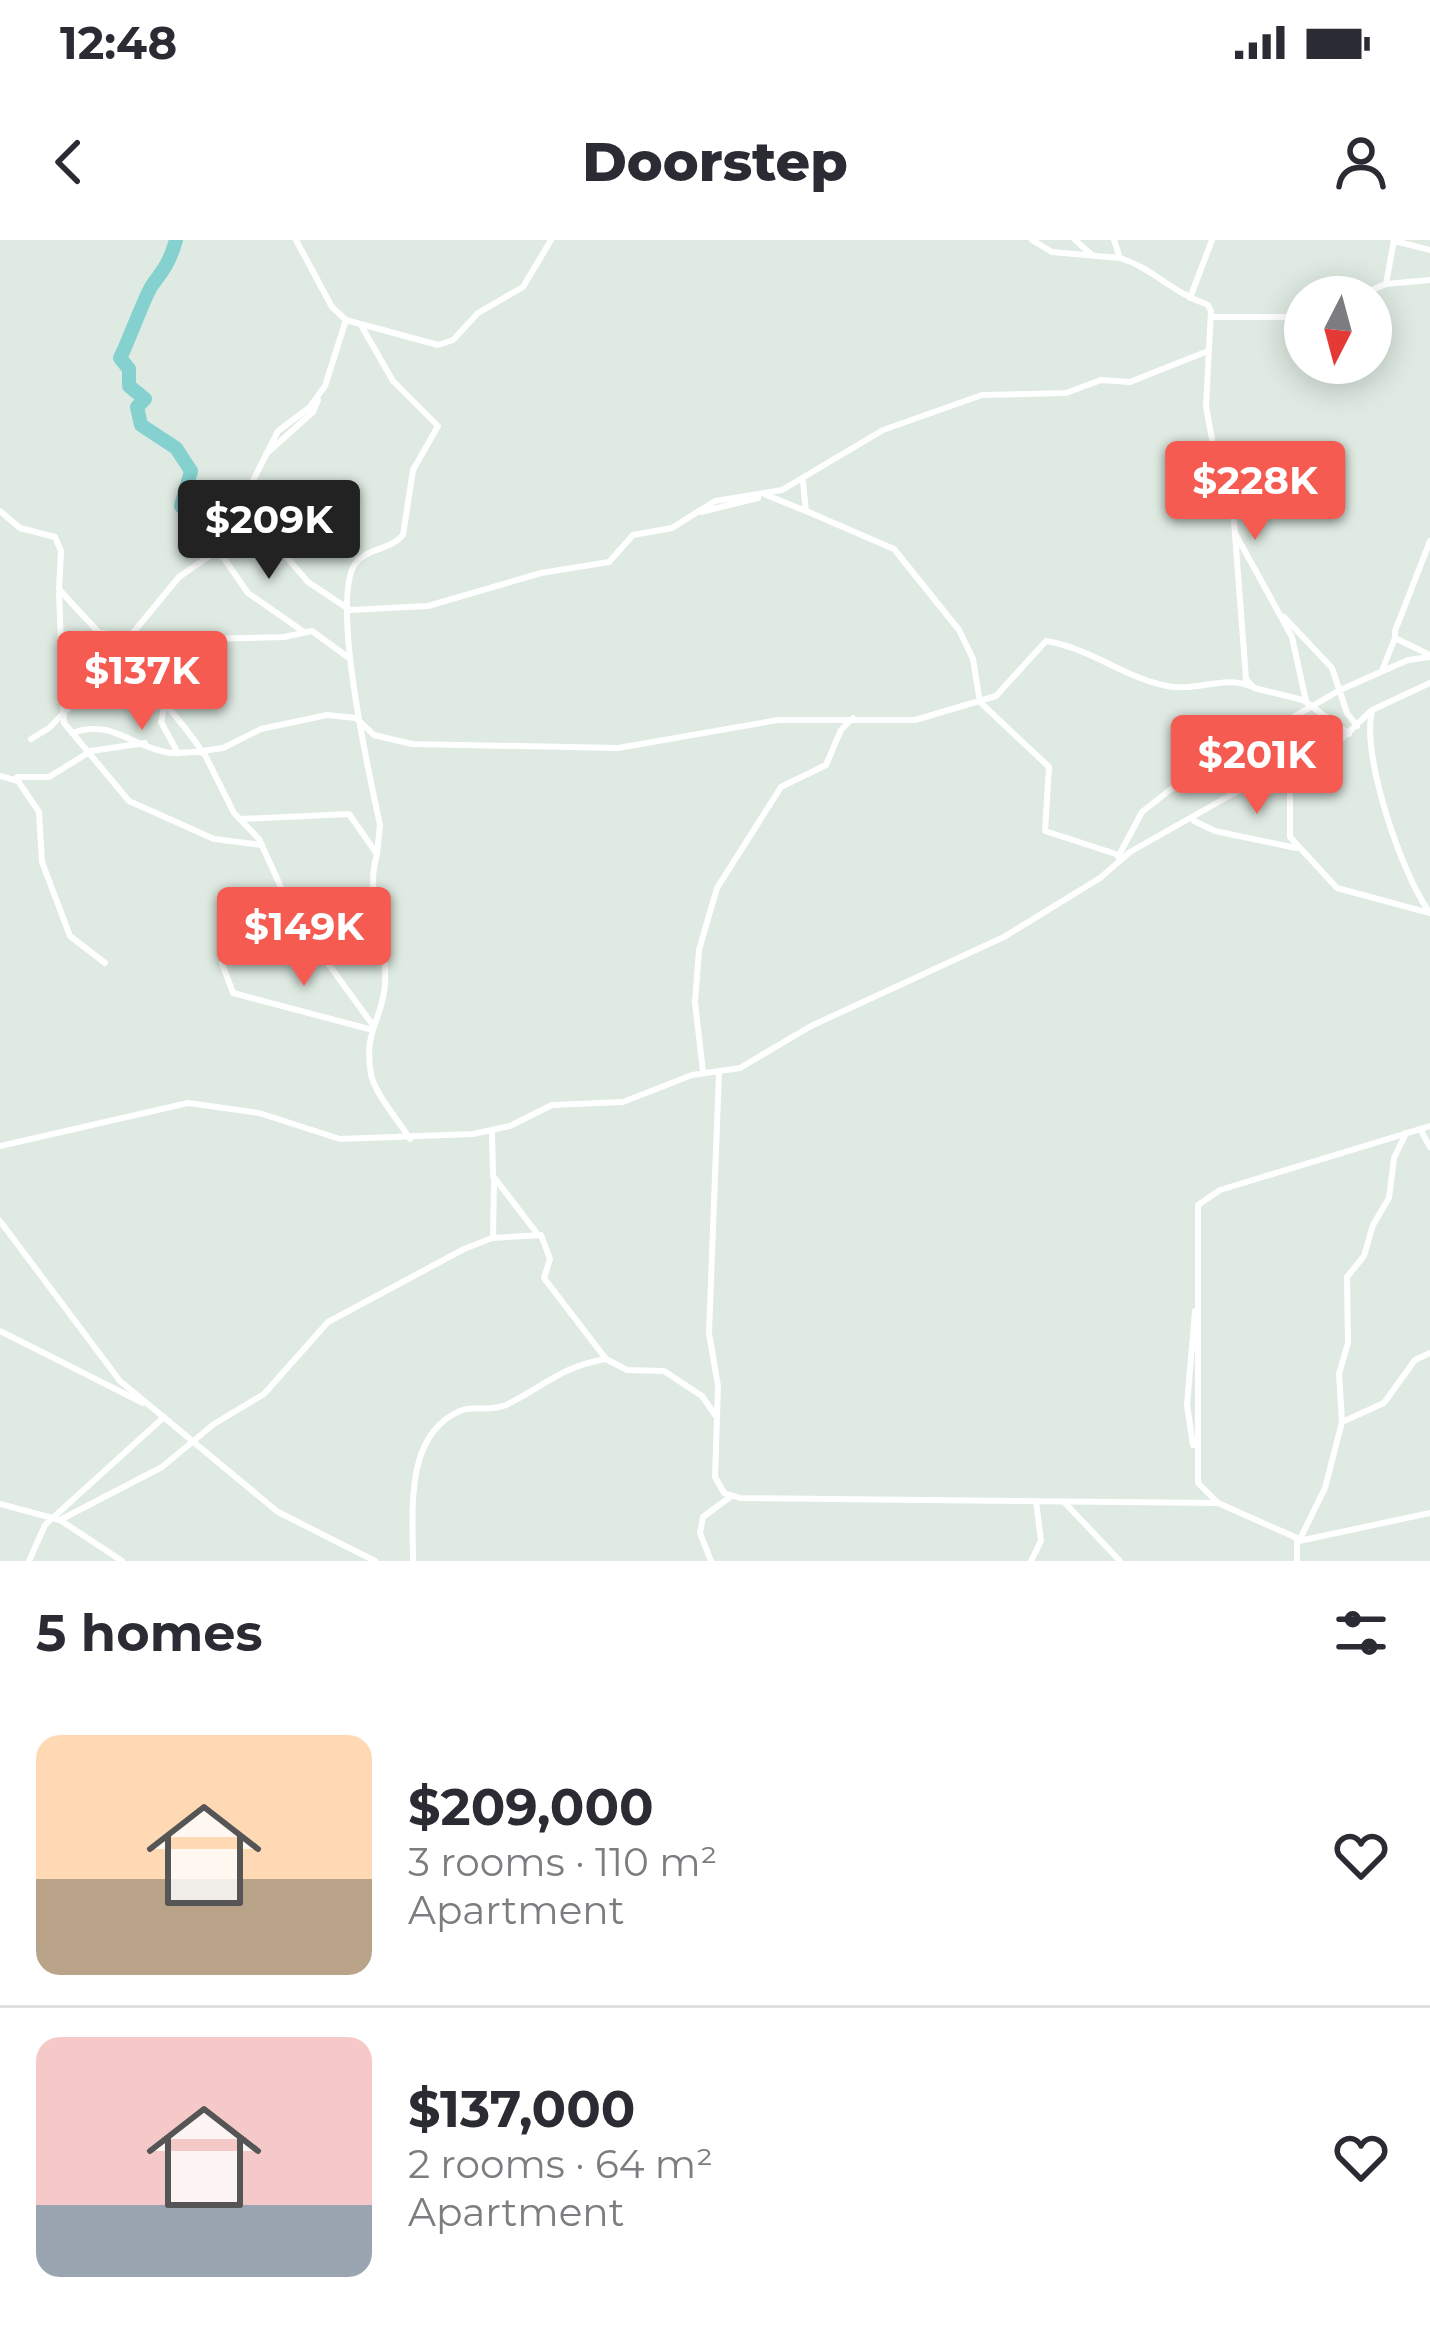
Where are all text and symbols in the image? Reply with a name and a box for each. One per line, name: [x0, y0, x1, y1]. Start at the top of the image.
text: 12:48: [60, 15, 177, 70]
icon: back: [36, 129, 102, 195]
text: Doorstep: [582, 129, 848, 195]
icon: person: [1328, 129, 1394, 195]
north arrow: [1284, 276, 1392, 384]
map controls: [1284, 276, 1392, 384]
pin: $228K: [1171, 441, 1339, 543]
text: $228K: [1192, 456, 1318, 504]
pin: $209K: [185, 480, 353, 582]
text: $209K: [205, 495, 333, 543]
pin: $137K: [58, 631, 226, 733]
text: $137K: [84, 646, 200, 694]
pin: $201K: [1173, 715, 1341, 817]
text: $201K: [1198, 730, 1316, 778]
pin: $149K: [220, 887, 388, 989]
text: $149K: [244, 902, 364, 950]
icon: filters: [1328, 1600, 1394, 1666]
text: 5 homes: [36, 1602, 263, 1664]
text: $209,000: [408, 1776, 654, 1838]
icon: home: [132, 1783, 276, 1927]
icon: heart: [1328, 1822, 1394, 1888]
text: 3 rooms · 110 m²: [408, 1838, 717, 1886]
text: Apartment: [408, 1886, 624, 1934]
text: $137,000: [408, 2078, 636, 2140]
icon: home: [132, 2085, 276, 2229]
icon: heart: [1328, 2124, 1394, 2190]
text: 2 rooms · 64 m²: [408, 2140, 713, 2188]
text: Apartment: [408, 2188, 624, 2236]

